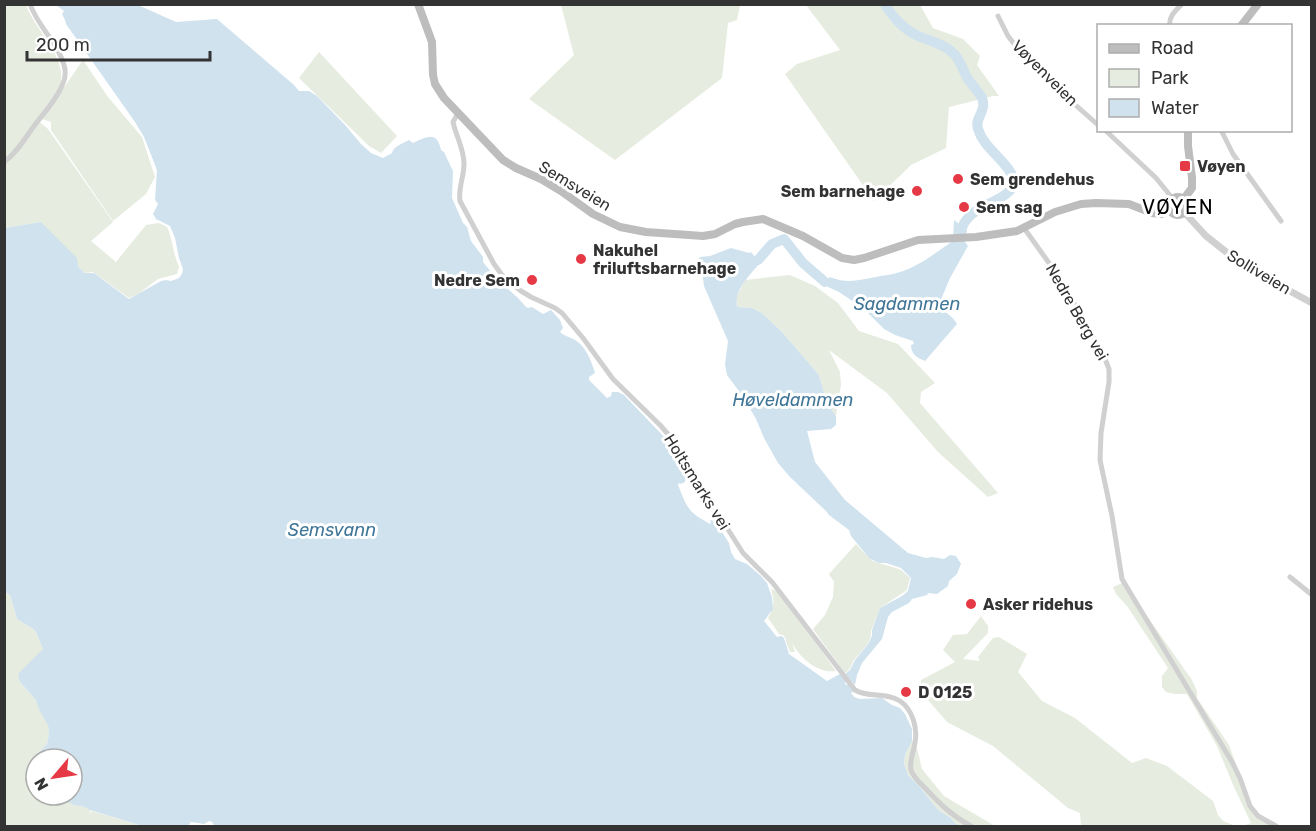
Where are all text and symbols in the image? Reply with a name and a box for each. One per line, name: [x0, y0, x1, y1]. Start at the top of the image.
scale bar: [27, 24, 210, 62]
legend: [1097, 24, 1292, 132]
text: 200 m: [36, 34, 90, 56]
street label: Vøyenveien: [1008, 36, 1082, 110]
text: Road: [1151, 37, 1194, 59]
text: Park: [1151, 67, 1189, 89]
text: Water: [1151, 97, 1199, 119]
street label: Semsveien: [535, 157, 615, 215]
place label: Vøyen: [1197, 157, 1246, 176]
marker: Vøyen: [1178, 159, 1192, 173]
place label: Sem grendehus: [970, 170, 1095, 189]
marker: Sem grendehus: [951, 172, 965, 186]
place label: Sem barnehage: [781, 182, 905, 201]
marker: Sem barnehage: [910, 184, 924, 198]
district label: VØYEN: [1142, 195, 1214, 219]
place label: Sem sag: [976, 198, 1043, 217]
marker: Sem sag: [957, 200, 971, 214]
place label: Nakuhel friluftsbarnehage: [593, 241, 736, 278]
street label: Solliveien: [1224, 246, 1294, 298]
marker: Nakuhel friluftsbarnehage: [574, 252, 588, 266]
street label: Nedre Berg vei: [1042, 260, 1112, 364]
place label: Nedre Sem: [434, 271, 520, 290]
marker: Nedre Sem: [525, 273, 539, 287]
water label: Sagdammen: [854, 293, 960, 315]
water label: Høveldammen: [732, 389, 854, 411]
street label: Holtsmarks vei: [660, 431, 734, 533]
water label: Semsvann: [288, 519, 376, 541]
place label: Asker ridehus: [983, 595, 1093, 614]
marker: Asker ridehus: [964, 597, 978, 611]
place label: D 0125: [918, 683, 972, 702]
marker: D 0125: [899, 685, 913, 699]
north arrow: [24, 747, 84, 807]
text: N: [30, 774, 52, 794]

